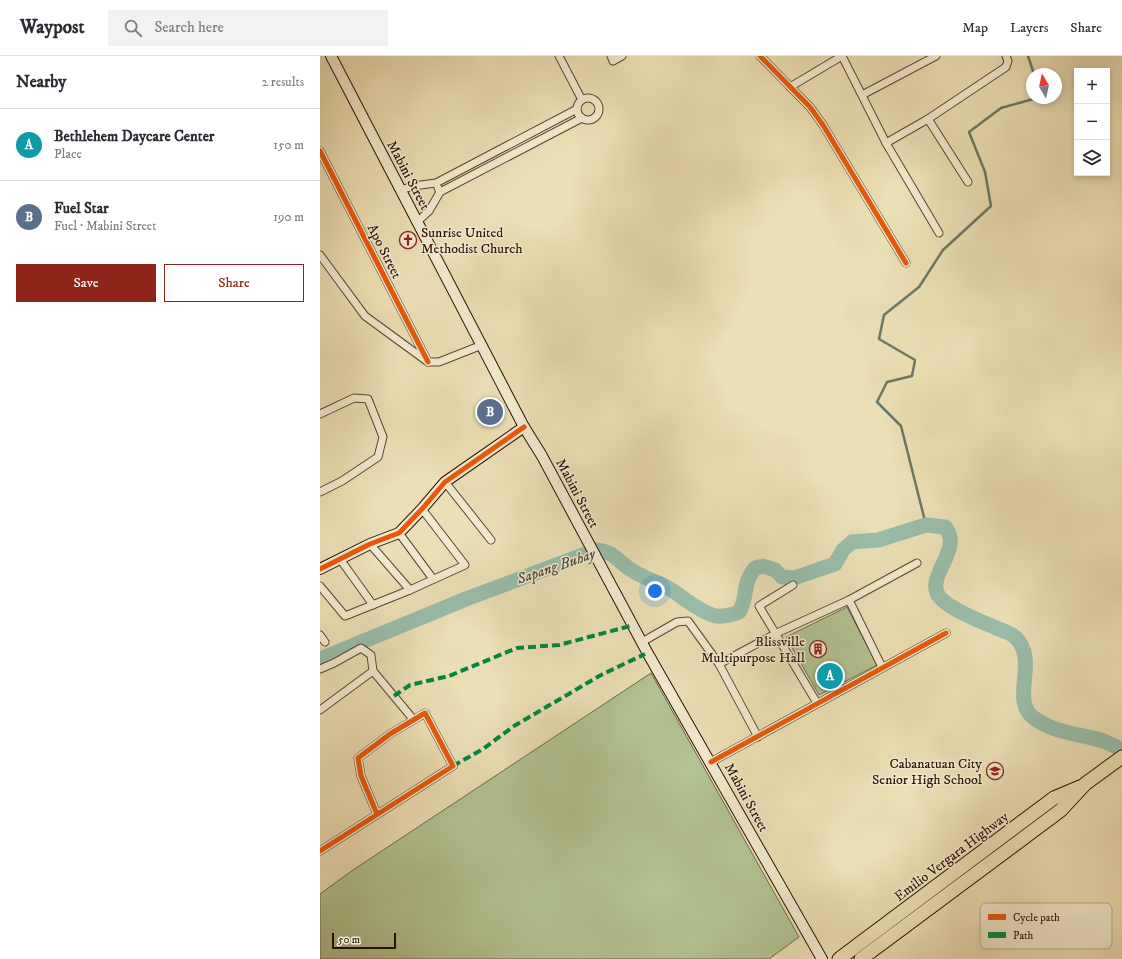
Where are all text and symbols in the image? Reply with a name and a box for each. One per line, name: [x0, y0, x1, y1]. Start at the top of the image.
search box: [108, 10, 388, 46]
text: Waypost: [20, 16, 84, 39]
icon: search: [122, 17, 144, 39]
text: Search here: [154, 18, 224, 37]
text: Map: [962, 19, 988, 37]
text: Layers: [1010, 19, 1048, 37]
text: Share: [1070, 19, 1102, 37]
north arrow: [1026, 68, 1062, 104]
map controls: [1074, 68, 1110, 176]
button: +: [1074, 68, 1110, 104]
text: Nearby: [16, 71, 66, 93]
text: 2 results: [262, 74, 304, 90]
button: −: [1074, 104, 1110, 140]
text: Bethlehem Daycare Center: [54, 127, 214, 146]
text: A: [25, 137, 33, 153]
text: 150 m: [273, 137, 304, 153]
street label: Mabini Street: [382, 138, 434, 214]
button: layers: [1074, 140, 1110, 176]
text: Place: [54, 146, 82, 162]
text: Fuel Star: [54, 199, 109, 218]
text: B: [25, 209, 33, 225]
text: 190 m: [273, 209, 304, 225]
text: Fuel · Mabini Street: [54, 218, 156, 234]
street label: Apo Street: [363, 221, 406, 282]
place label: Sunrise United Methodist Church: [421, 224, 523, 258]
church icon: Sunrise United Methodist Church: [398, 230, 418, 250]
button: Save: [16, 264, 156, 302]
button: Share: [164, 264, 304, 302]
pin: B: [477, 397, 503, 427]
street label: Mabini Street: [551, 456, 603, 532]
water label: Sapang Buhay: [514, 544, 599, 589]
your location: [645, 581, 665, 601]
place label: Blissville Multipurpose Hall: [701, 633, 806, 667]
building icon: Blissville Multipurpose Hall: [808, 639, 828, 659]
pin: A: [817, 661, 843, 691]
place label: Cabanatuan City Senior High School: [872, 755, 983, 789]
street label: Mabini Street: [720, 760, 773, 836]
school or university icon: Cabanatuan City Senior High School: [985, 761, 1005, 781]
street label: Emilio Vergara Highway: [891, 808, 1013, 906]
legend: [980, 903, 1112, 949]
text: Cycle path: [1013, 911, 1060, 925]
text: Path: [1013, 929, 1034, 943]
scale bar: [332, 931, 396, 950]
text: 50 m: [338, 933, 360, 947]

